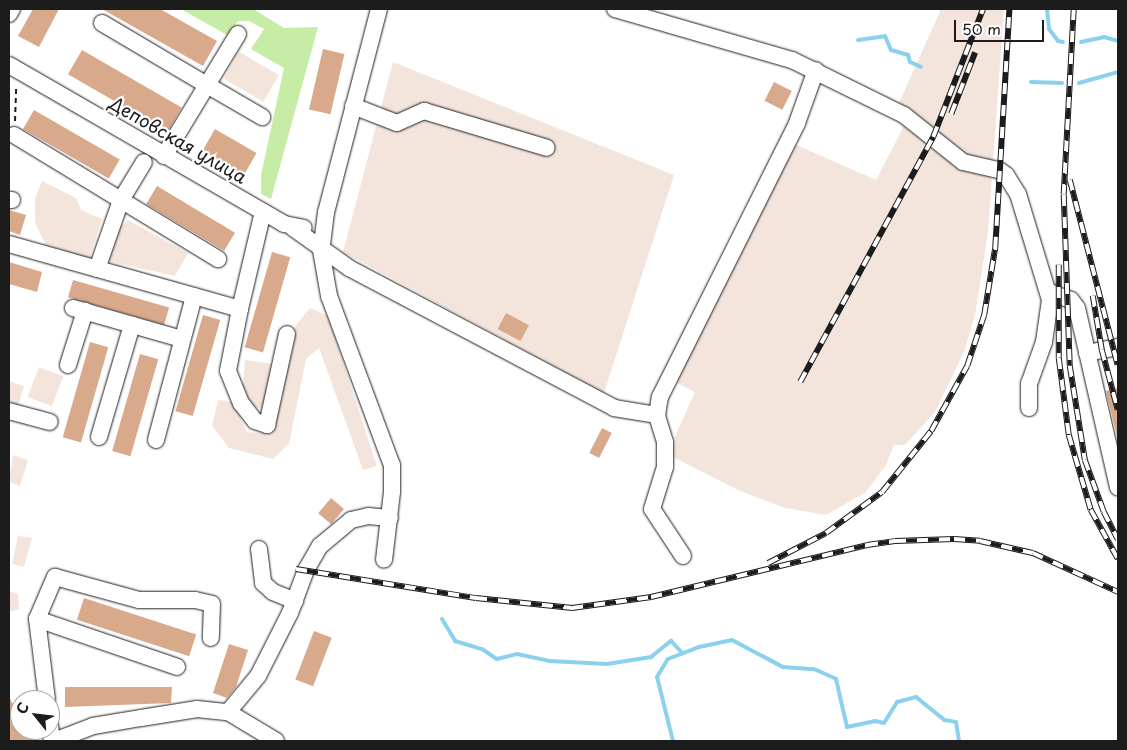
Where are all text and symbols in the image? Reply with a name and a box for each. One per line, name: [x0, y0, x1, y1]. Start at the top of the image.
scale bar: [957, 10, 1047, 42]
text: 50 m: [962, 17, 1001, 40]
street label: Деповская улица: [105, 92, 251, 188]
north arrow: [10, 690, 60, 740]
text: С: [11, 698, 34, 718]

